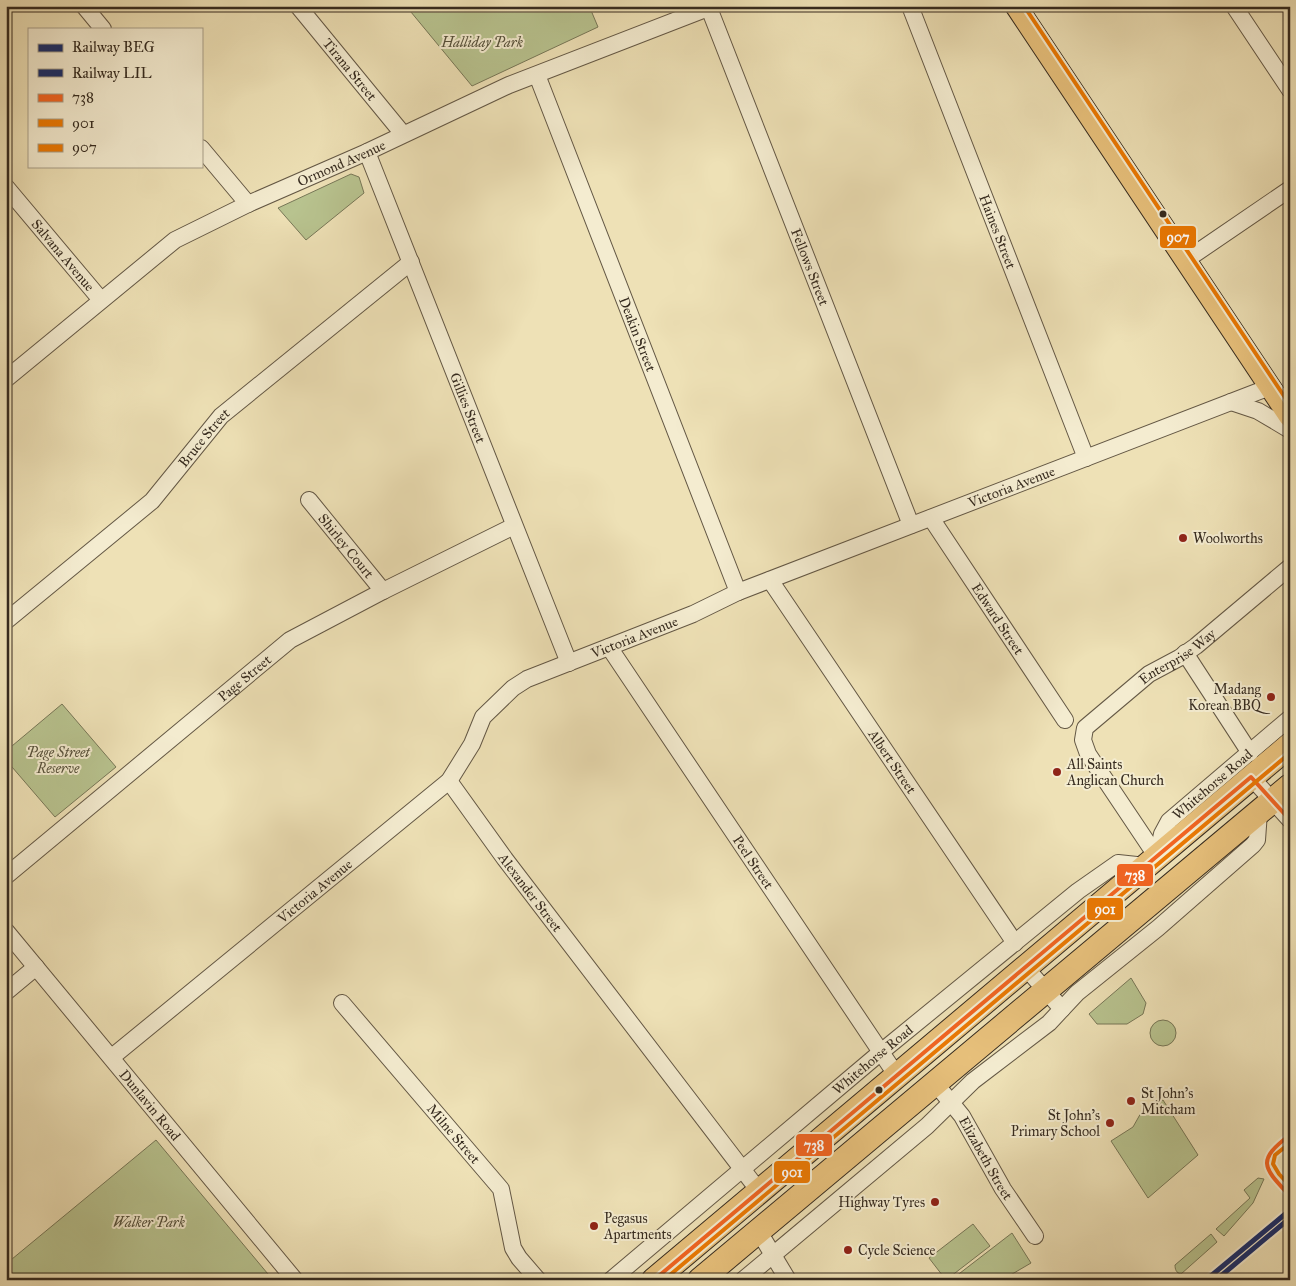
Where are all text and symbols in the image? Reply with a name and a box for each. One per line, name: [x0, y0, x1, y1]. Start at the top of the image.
legend: [28, 28, 202, 168]
park label: Halliday Park: [440, 34, 524, 51]
street label: Tirana Street: [319, 35, 380, 105]
text: Railway BEG: [72, 38, 155, 56]
text: Railway LIL: [72, 64, 152, 82]
text: 738: [72, 88, 94, 106]
text: 901: [72, 114, 95, 132]
street label: Ormond Avenue: [295, 137, 388, 190]
text: 907: [72, 138, 97, 156]
street label: Haines Street: [975, 192, 1019, 271]
unlabelled marker: [1158, 209, 1168, 219]
street label: Salvana Avenue: [28, 216, 98, 295]
line badge: 907: [1159, 225, 1197, 249]
street label: Fellows Street: [787, 226, 832, 308]
text: 907: [1166, 229, 1190, 247]
street label: Deakin Street: [615, 295, 659, 374]
street label: Gillies Street: [446, 370, 489, 446]
street label: Bruce Street: [175, 405, 233, 471]
street label: Victoria Avenue: [965, 463, 1058, 512]
street label: Shirley Court: [315, 510, 377, 582]
place label: Woolworths: [1193, 530, 1263, 547]
marker: Woolworths: [1177, 532, 1189, 544]
street label: Edward Street: [968, 580, 1027, 658]
street label: Victoria Avenue: [588, 613, 680, 662]
street label: Enterprise Way: [1135, 625, 1220, 688]
street label: Page Street: [215, 651, 275, 705]
place label: Madang Korean BBQ: [1188, 681, 1271, 714]
marker: Madang Korean BBQ: [1265, 691, 1277, 703]
street label: Albert Street: [864, 726, 920, 797]
park label: Page Street Reserve: [26, 744, 91, 777]
street label: Whitehorse Road: [1169, 746, 1256, 823]
place label: All Saints Anglican Church: [1066, 756, 1164, 789]
marker: All Saints Anglican Church: [1051, 766, 1063, 778]
street label: Peel Street: [729, 832, 777, 892]
street label: Alexander Street: [494, 849, 566, 935]
street label: Victoria Avenue: [273, 856, 356, 928]
line badge: 738: [1116, 863, 1154, 887]
text: 738: [1125, 867, 1145, 885]
line badge: 901: [1086, 897, 1124, 921]
text: 901: [1094, 901, 1116, 919]
street label: Whitehorse Road: [829, 1021, 916, 1098]
street label: Dunlavin Road: [116, 1067, 184, 1144]
unlabelled marker: [874, 1085, 884, 1095]
place label: St John's Mitcham: [1141, 1085, 1196, 1118]
marker: St John's Mitcham: [1125, 1095, 1137, 1107]
street label: Milne Street: [423, 1101, 484, 1167]
place label: St John's Primary School: [1011, 1107, 1100, 1140]
street label: Elizabeth Street: [955, 1114, 1016, 1203]
marker: St John's Primary School: [1104, 1117, 1116, 1129]
line badge: 738: [795, 1133, 833, 1157]
text: 738: [804, 1137, 824, 1155]
line badge: 901: [773, 1160, 811, 1184]
text: 901: [781, 1164, 803, 1182]
place label: Highway Tyres: [838, 1194, 925, 1211]
marker: Highway Tyres: [929, 1196, 941, 1208]
place label: Pegasus Apartments: [603, 1210, 672, 1243]
park label: Walker Park: [113, 1214, 186, 1231]
marker: Pegasus Apartments: [588, 1220, 600, 1232]
place label: Cycle Science: [858, 1242, 936, 1259]
marker: Cycle Science: [842, 1244, 854, 1256]

